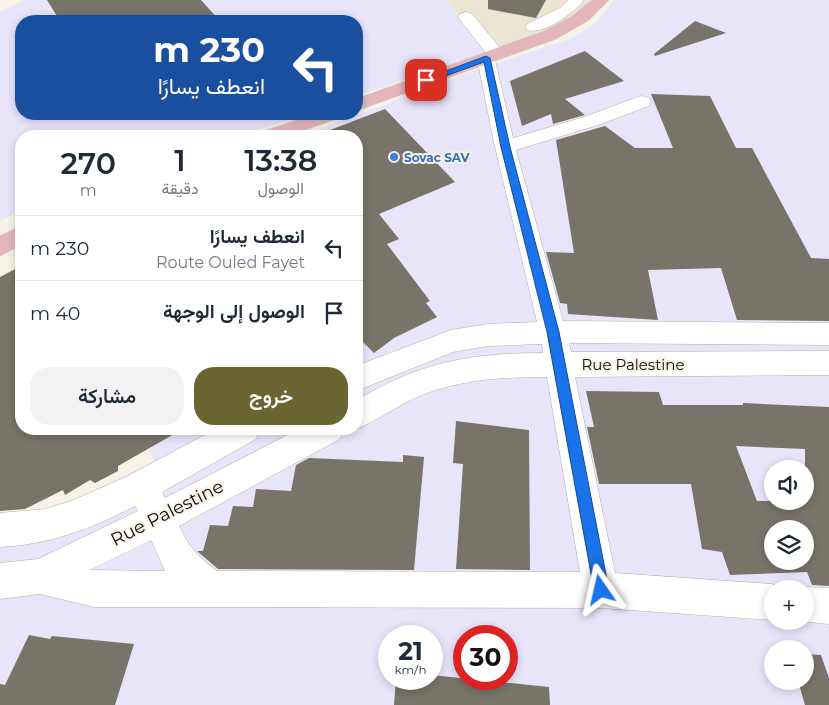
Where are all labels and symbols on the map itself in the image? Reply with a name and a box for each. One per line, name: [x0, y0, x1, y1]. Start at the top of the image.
pin: [405, 59, 447, 101]
place label: Sovac SAV: [404, 150, 471, 165]
marker: Sovac SAV: [388, 151, 400, 163]
street label: Rue Palestine: [581, 355, 685, 374]
street label: Rue Palestine: [107, 475, 227, 551]
position arrow: [574, 563, 626, 615]
speed limit sign: 30: [453, 625, 518, 690]

